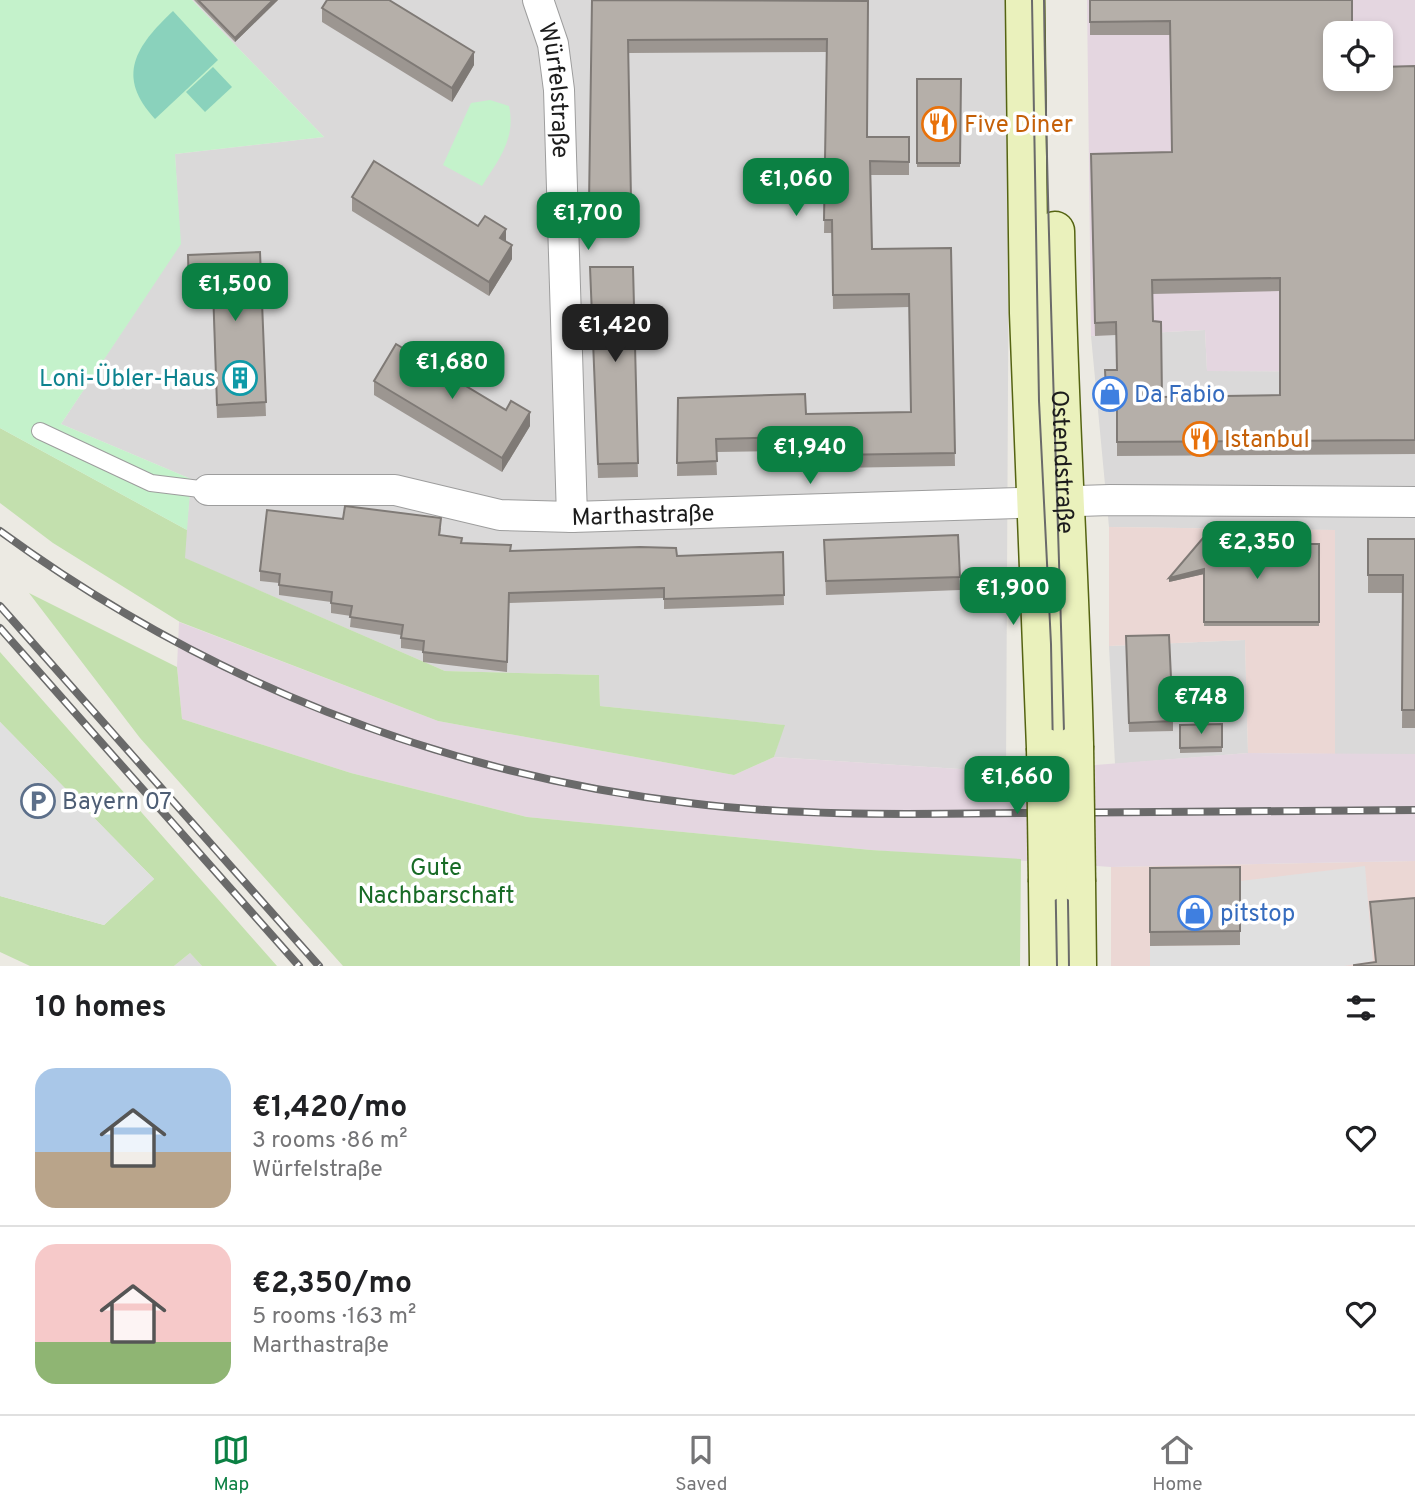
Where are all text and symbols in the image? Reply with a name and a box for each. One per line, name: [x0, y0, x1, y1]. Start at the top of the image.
street label: Würfelstraße: [530, 19, 574, 159]
map controls: [1323, 21, 1393, 91]
button: locate: [1323, 21, 1393, 91]
restaurant icon: Five Diner: [920, 105, 958, 143]
place label: Five Diner: [964, 111, 1073, 141]
pin: €1,060: [739, 158, 853, 218]
text: €1,060: [759, 166, 833, 195]
pin: €1,700: [531, 192, 645, 252]
text: €1,700: [553, 200, 623, 229]
pin: €1,500: [178, 264, 292, 323]
text: €1,500: [198, 271, 272, 300]
pin: €1,420: [558, 304, 672, 364]
text: €1,420: [578, 312, 652, 341]
pin: €1,680: [395, 342, 509, 401]
text: €1,680: [415, 349, 489, 378]
building icon: Loni-Übler-Haus: [221, 359, 259, 397]
place label: Loni-Übler-Haus: [39, 363, 216, 395]
shop icon: Da Fabio: [1091, 375, 1129, 413]
place label: Da Fabio: [1134, 381, 1225, 411]
street label: Ostendstraße: [1043, 389, 1079, 535]
restaurant icon: Istanbul: [1181, 420, 1219, 458]
pin: €1,940: [753, 426, 867, 486]
place label: Istanbul: [1224, 426, 1310, 456]
text: €1,940: [773, 434, 847, 463]
street label: Marthastraße: [571, 500, 715, 534]
pin: €2,350: [1200, 522, 1314, 581]
text: €2,350: [1218, 529, 1296, 558]
pin: €1,900: [956, 568, 1070, 627]
text: €1,900: [976, 575, 1050, 604]
pin: €748: [1160, 676, 1242, 736]
text: €748: [1174, 684, 1228, 713]
pin: €1,660: [960, 756, 1074, 816]
text: €1,660: [980, 764, 1054, 793]
parking icon: Bayern 07: [19, 782, 57, 820]
place label: Bayern 07: [62, 788, 172, 818]
park label: Gute Nachbarschaft: [357, 854, 515, 912]
shop icon: pitstop: [1176, 894, 1214, 932]
place label: pitstop: [1220, 900, 1295, 930]
icon: filters: [1342, 989, 1380, 1027]
text: 10 homes: [35, 990, 166, 1027]
text: €1,420/mo: [252, 1090, 407, 1127]
icon: home: [91, 1096, 175, 1180]
icon: heart: [1342, 1119, 1380, 1157]
text: 3 rooms · 86 m²: [252, 1127, 408, 1156]
text: Würfelstraße: [252, 1156, 383, 1185]
text: €2,350/mo: [252, 1266, 412, 1303]
icon: home: [91, 1272, 175, 1356]
icon: heart: [1342, 1295, 1380, 1333]
text: 5 rooms · 163 m²: [252, 1303, 416, 1332]
text: Marthastraße: [252, 1332, 389, 1361]
tab: Map: [212, 1431, 250, 1497]
tab: Saved: [675, 1431, 727, 1497]
tab: Home: [1152, 1431, 1203, 1497]

